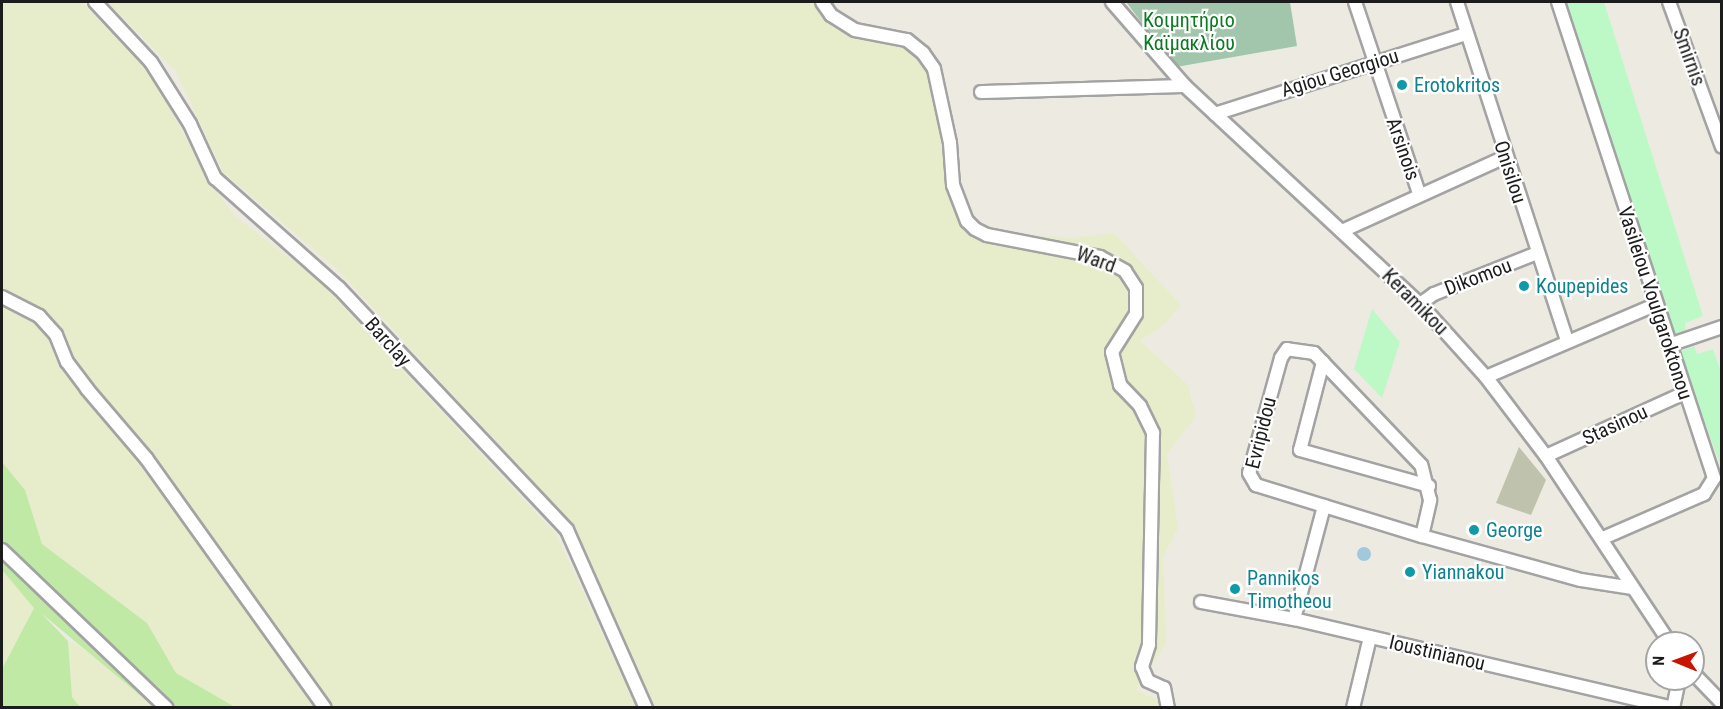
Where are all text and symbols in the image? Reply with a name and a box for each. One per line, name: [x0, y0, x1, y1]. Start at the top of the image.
park label: Κοιμητήριο Καϊμακλίου: [1143, 9, 1235, 56]
street label: Smirnis: [1668, 25, 1710, 89]
street label: Agiou Georgiou: [1278, 44, 1402, 102]
place label: Erotokritos: [1414, 73, 1500, 97]
marker: Erotokritos: [1395, 78, 1409, 92]
street label: Arsinois: [1381, 114, 1425, 184]
street label: Onisilou: [1489, 138, 1531, 206]
street label: Vasileiou Voulgaroktonou: [1612, 203, 1698, 403]
street label: Ward: [1073, 242, 1119, 278]
street label: Dikomou: [1441, 253, 1515, 301]
street label: Keramikou: [1377, 264, 1453, 340]
place label: Koupepides: [1536, 274, 1628, 298]
marker: Koupepides: [1517, 279, 1531, 293]
street label: Barclay: [360, 312, 416, 372]
street label: Evripidou: [1241, 395, 1281, 471]
street label: Stasinou: [1579, 400, 1651, 450]
place label: George: [1486, 518, 1542, 542]
marker: George: [1467, 523, 1481, 537]
place label: Yiannakou: [1422, 560, 1504, 584]
marker: Yiannakou: [1403, 565, 1417, 579]
place label: Pannikos Timotheou: [1247, 566, 1332, 613]
marker: Pannikos Timotheou: [1228, 582, 1242, 596]
street label: Ioustinianou: [1387, 630, 1487, 676]
north arrow: [1645, 631, 1705, 691]
text: N: [1649, 656, 1668, 666]

